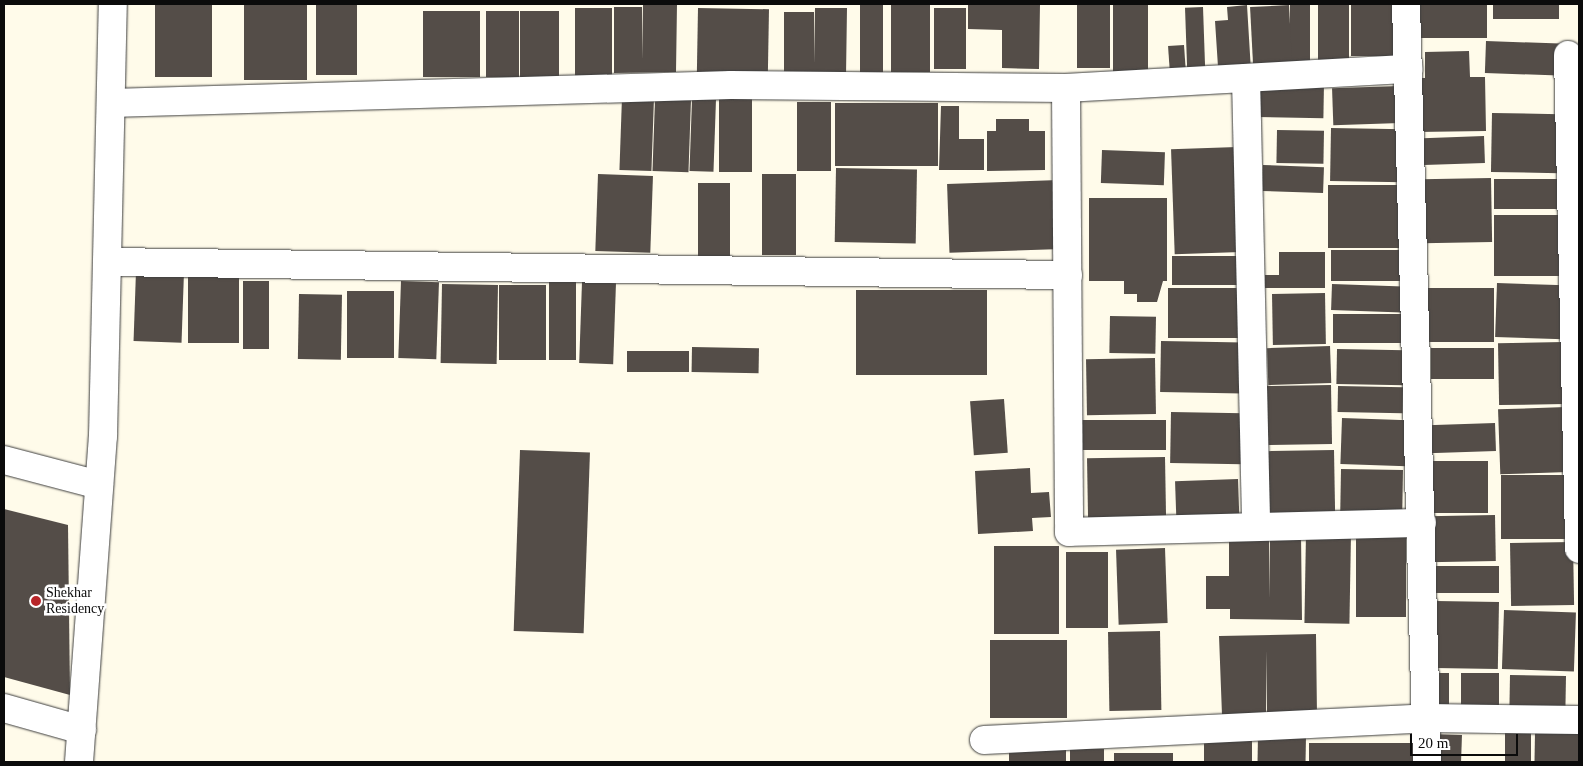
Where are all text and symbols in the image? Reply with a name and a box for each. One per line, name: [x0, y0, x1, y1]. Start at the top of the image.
place label: Shekhar Residency: [46, 585, 104, 618]
marker: Shekhar Residency: [30, 595, 42, 607]
scale bar: [1413, 724, 1520, 756]
text: 20 m: [1418, 735, 1448, 751]

